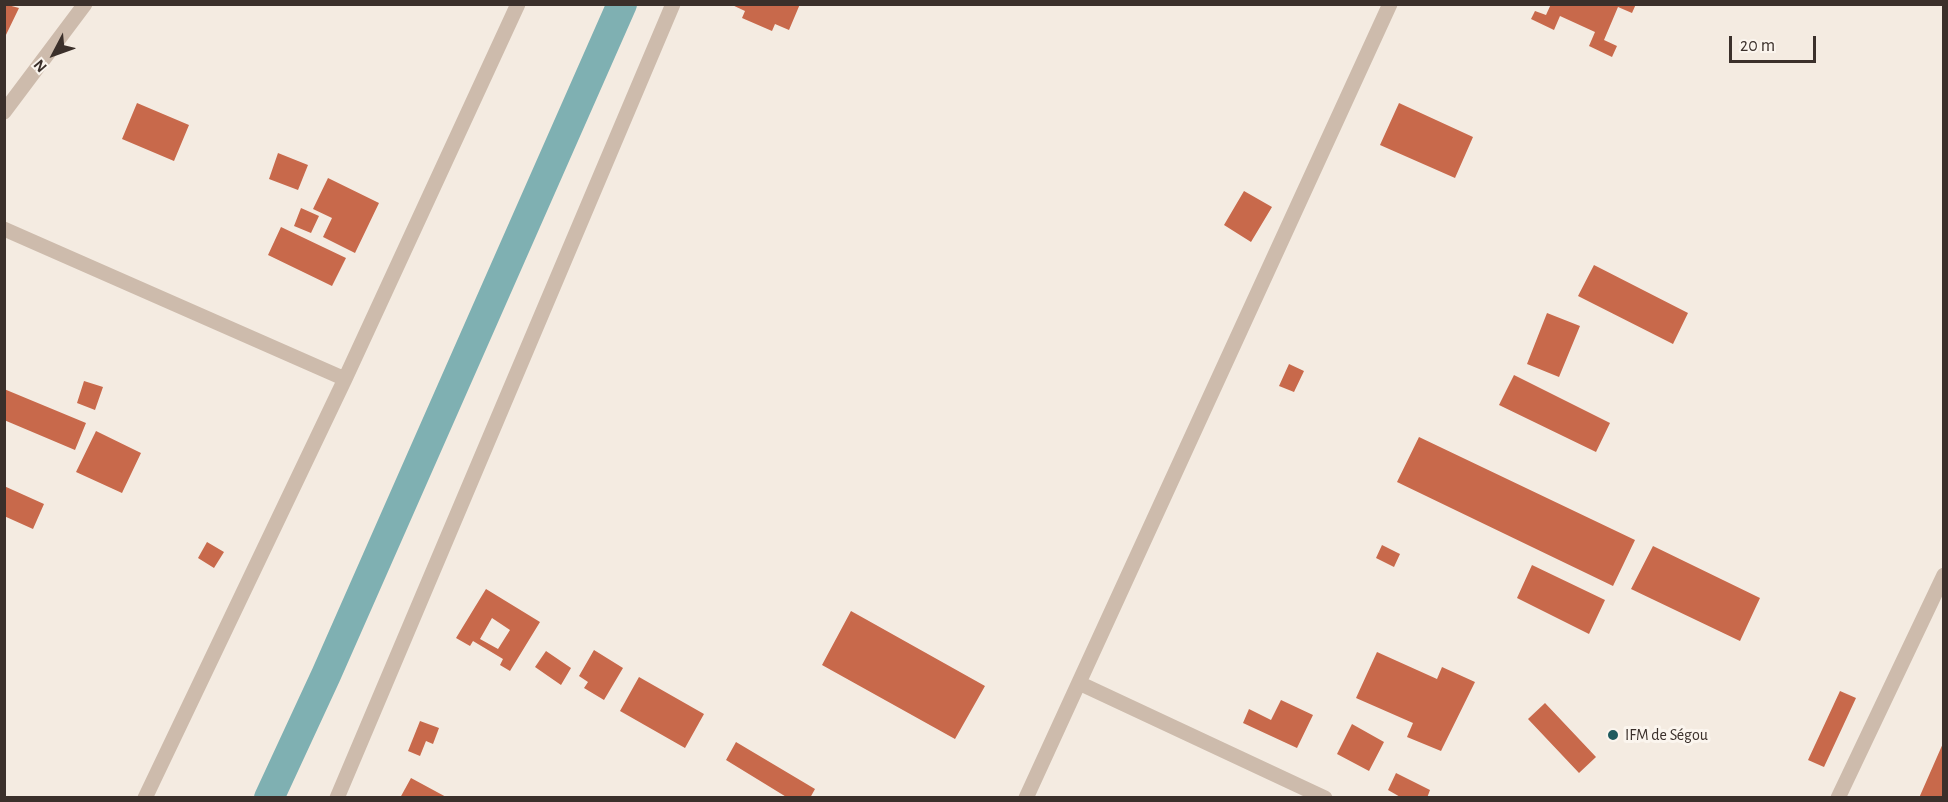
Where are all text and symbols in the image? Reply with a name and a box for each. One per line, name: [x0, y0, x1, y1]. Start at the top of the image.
north arrow: [24, 24, 84, 84]
scale bar: [1732, 24, 1819, 62]
text: 20 m: [1740, 37, 1775, 55]
text: N: [31, 56, 50, 75]
place label: IFM de Ségou: [1625, 725, 1708, 745]
marker: IFM de Ségou: [1606, 728, 1620, 742]

